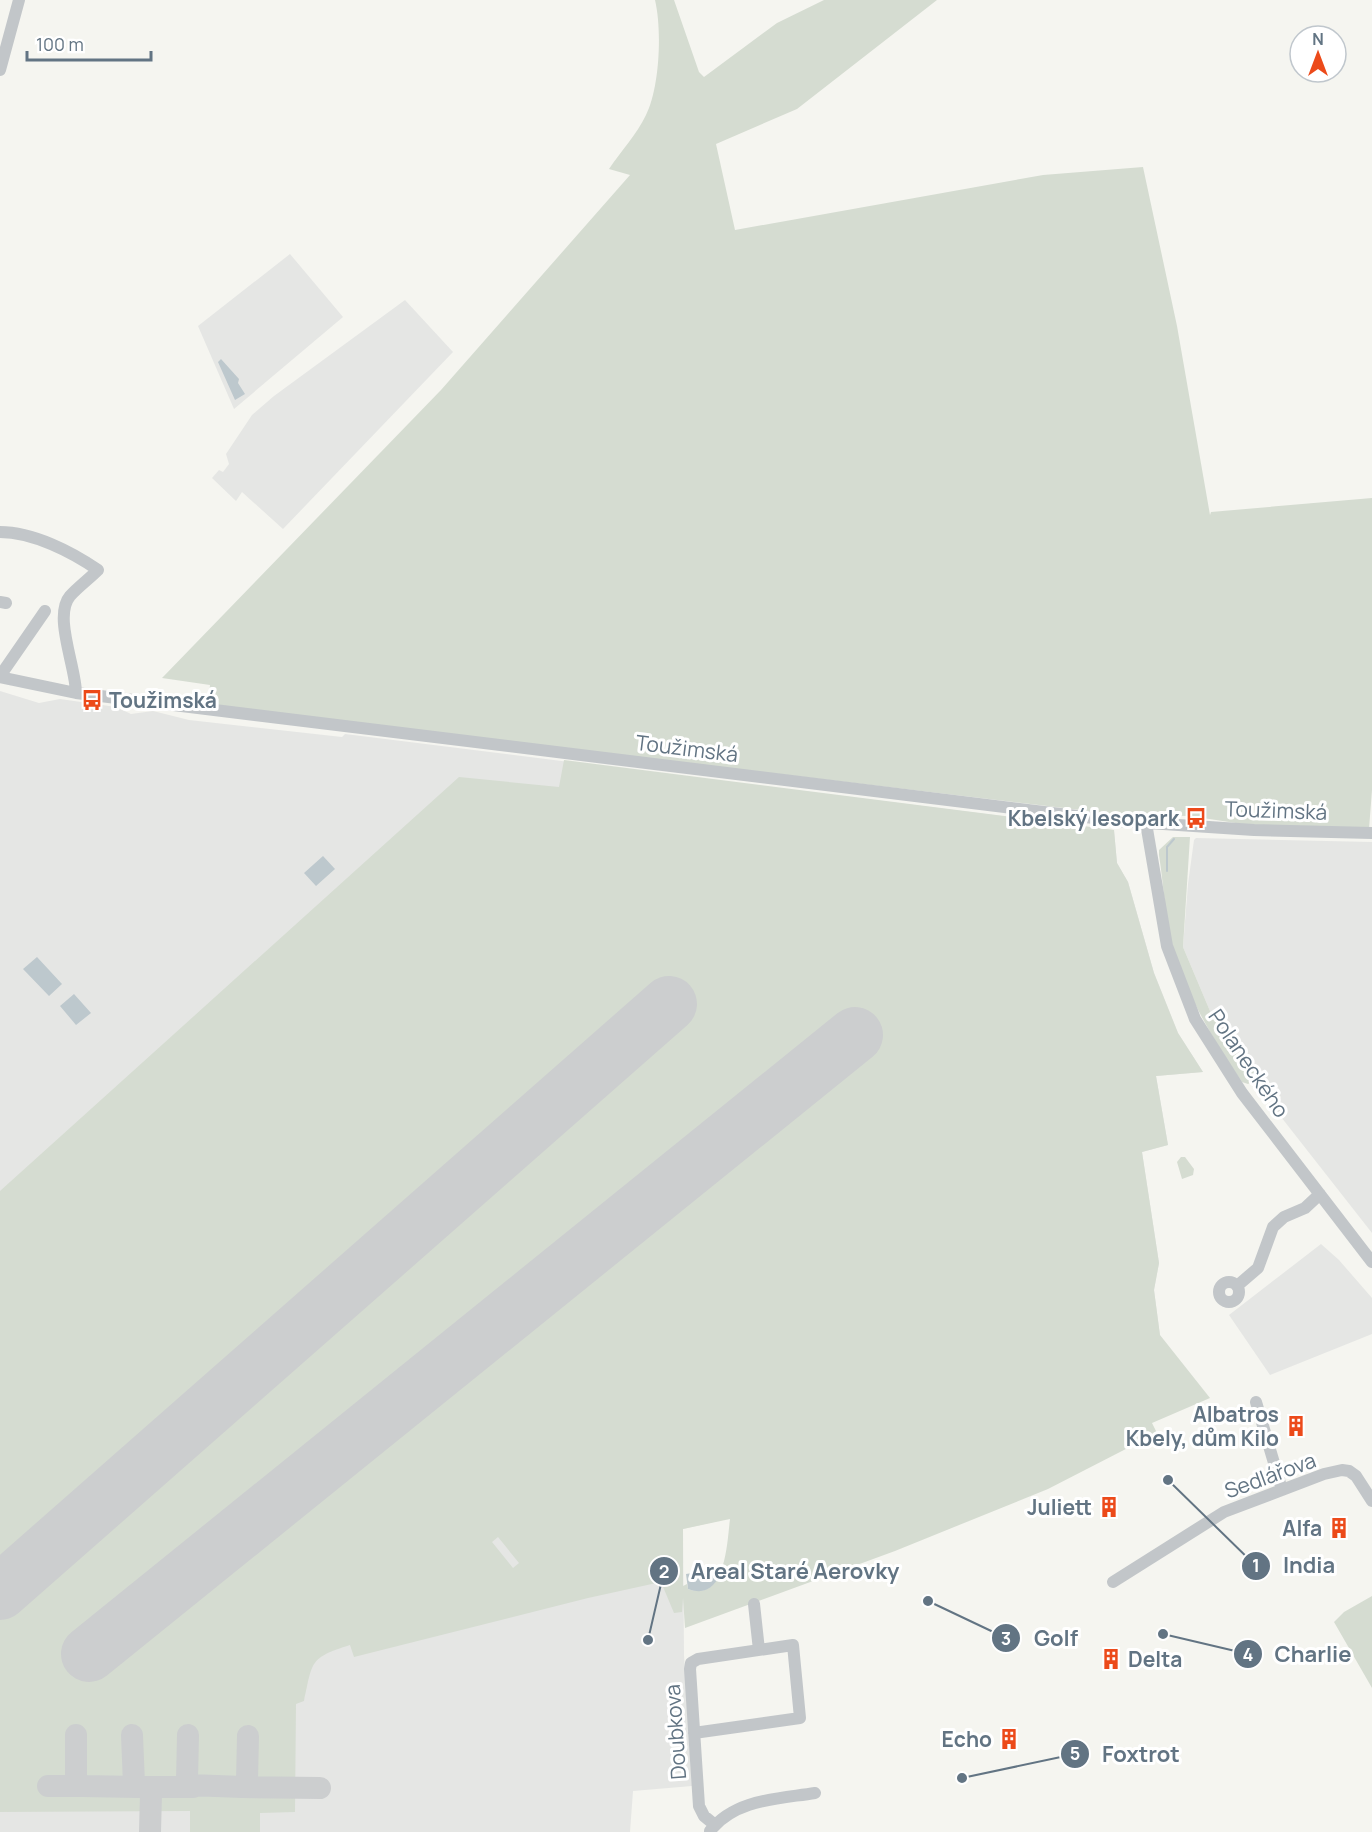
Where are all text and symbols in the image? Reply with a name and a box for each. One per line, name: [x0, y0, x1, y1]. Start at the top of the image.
scale bar: [27, 24, 152, 62]
north arrow: [1288, 24, 1348, 84]
text: N: [1312, 28, 1324, 50]
text: 100 m: [36, 32, 84, 56]
place label: Toužimská: [109, 686, 217, 714]
bus stop icon: Toužimská: [80, 688, 104, 712]
street label: Toužimská: [634, 728, 740, 768]
street label: Toužimská: [1224, 794, 1328, 826]
place label: Kbelský lesopark: [1008, 804, 1180, 832]
bus stop icon: Kbelský lesopark: [1184, 806, 1208, 830]
street label: Polaneckého: [1202, 1003, 1296, 1123]
place label: Albatros Kbely, dům Kilo: [1126, 1400, 1279, 1452]
building icon: Albatros Kbely, dům Kilo: [1284, 1414, 1308, 1438]
street label: Sedlářova: [1220, 1446, 1320, 1504]
place label: Juliett: [1027, 1493, 1092, 1521]
building icon: Juliett: [1097, 1495, 1121, 1519]
place label: Alfa: [1282, 1514, 1322, 1542]
building icon: Alfa: [1327, 1516, 1351, 1540]
callout: India: [1241, 1546, 1347, 1586]
text: India: [1283, 1550, 1335, 1580]
callout: Areal Staré Aerovky: [649, 1551, 911, 1591]
text: 1: [1252, 1553, 1260, 1577]
text: Areal Staré Aerovky: [691, 1556, 900, 1586]
text: 2: [659, 1559, 669, 1583]
callout: Golf: [991, 1618, 1090, 1658]
text: Golf: [1034, 1623, 1079, 1653]
text: 3: [1001, 1626, 1011, 1650]
callout: Charlie: [1233, 1634, 1364, 1674]
text: Charlie: [1274, 1639, 1352, 1669]
text: 4: [1243, 1642, 1254, 1666]
place label: Delta: [1128, 1645, 1182, 1673]
building icon: Delta: [1099, 1647, 1123, 1671]
street label: Doubkova: [658, 1683, 692, 1781]
place label: Echo: [942, 1725, 992, 1753]
building icon: Echo: [997, 1727, 1021, 1751]
callout: Foxtrot: [1060, 1734, 1192, 1774]
text: Foxtrot: [1102, 1739, 1180, 1769]
text: 5: [1070, 1741, 1080, 1765]

